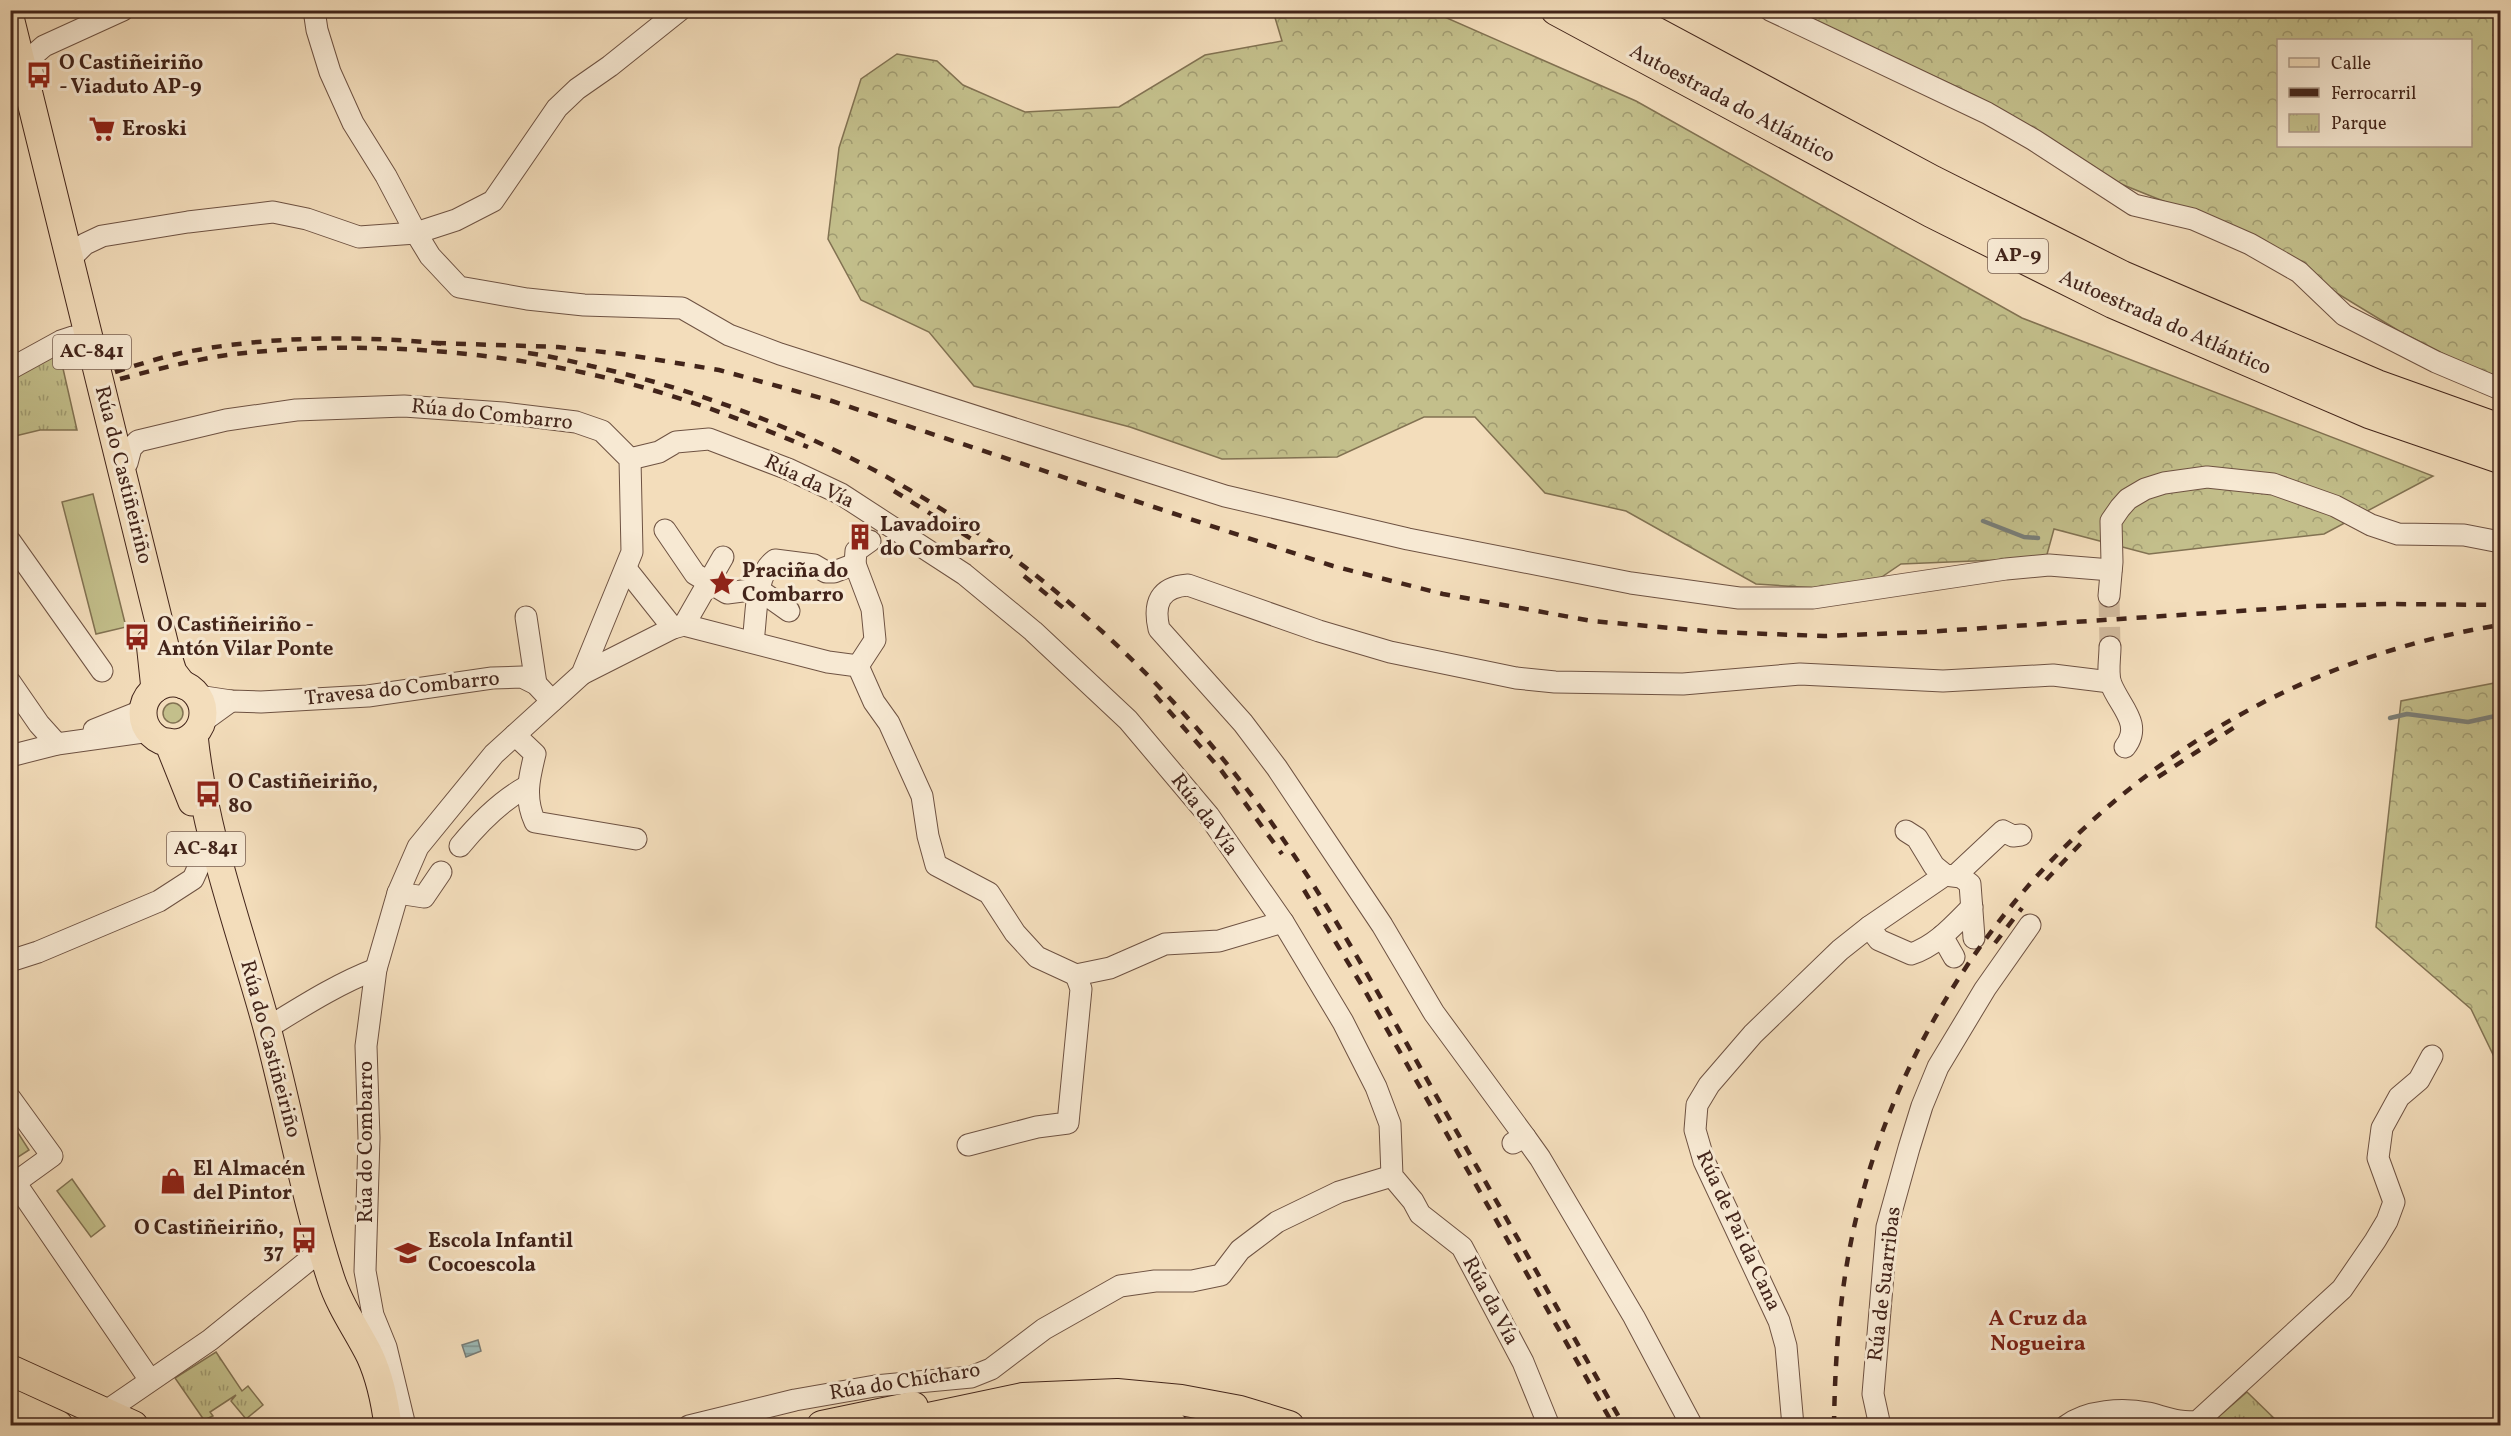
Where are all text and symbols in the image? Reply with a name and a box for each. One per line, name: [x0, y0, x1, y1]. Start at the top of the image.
street label: Autoestrada do Atlántico: [1624, 37, 1840, 171]
legend: [2277, 39, 2472, 147]
place label: O Castiñeiriño - Viaduto AP-9: [59, 49, 203, 102]
text: Calle: [2331, 52, 2371, 77]
bus stop icon: O Castiñeiriño - Viaduto AP-9: [24, 60, 54, 90]
text: Ferrocarril: [2331, 82, 2416, 107]
text: Parque: [2331, 112, 2386, 137]
supermarket icon: Eroski: [87, 114, 117, 144]
place label: Eroski: [122, 115, 187, 144]
road number: AP-9: [1988, 239, 2048, 273]
street label: Autoestrada do Atlántico: [2054, 263, 2276, 383]
road number: AC-841: [53, 335, 131, 369]
street label: Rúa do Castiñeiriño: [87, 383, 159, 567]
street label: Rúa do Combarro: [410, 392, 574, 438]
street label: Rúa da Vía: [759, 448, 859, 516]
place label: Lavadoiro do Combarro: [880, 511, 1011, 564]
building icon: Lavadoiro do Combarro: [845, 522, 875, 552]
place label: Praciña do Combarro: [742, 557, 848, 610]
place icon: Praciña do Combarro: [707, 568, 737, 598]
place label: O Castiñeiriño - Antón Vilar Ponte: [157, 611, 334, 664]
bus stop icon: O Castiñeiriño - Antón Vilar Ponte: [122, 622, 152, 652]
street label: Travesa do Combarro: [303, 664, 501, 714]
place label: O Castiñeiriño, 80: [228, 768, 378, 821]
street label: Rúa da Vía: [1163, 768, 1245, 862]
bus stop icon: O Castiñeiriño, 80: [193, 779, 223, 809]
road number: AC-841: [167, 832, 245, 866]
street label: Rúa do Castiñeiriño: [232, 957, 308, 1141]
street label: Rúa do Combarro: [352, 1061, 381, 1223]
street label: Rúa de Pai da Cana: [1688, 1146, 1788, 1316]
place label: El Almacén del Pintor: [193, 1155, 306, 1208]
shop icon: El Almacén del Pintor: [158, 1166, 188, 1196]
street label: Rúa de Suarribas: [1861, 1205, 1909, 1363]
place label: O Castiñeiriño, 37: [134, 1214, 284, 1267]
bus stop icon: O Castiñeiriño, 37: [289, 1225, 319, 1255]
place label: Escola Infantil Cocoescola: [428, 1227, 573, 1280]
school or university icon: Escola Infantil Cocoescola: [393, 1238, 423, 1268]
street label: Rúa da Vía: [1455, 1252, 1525, 1350]
district label: A Cruz da Nogueira: [1988, 1304, 2088, 1360]
street label: Rúa do Chícharo: [827, 1356, 983, 1408]

